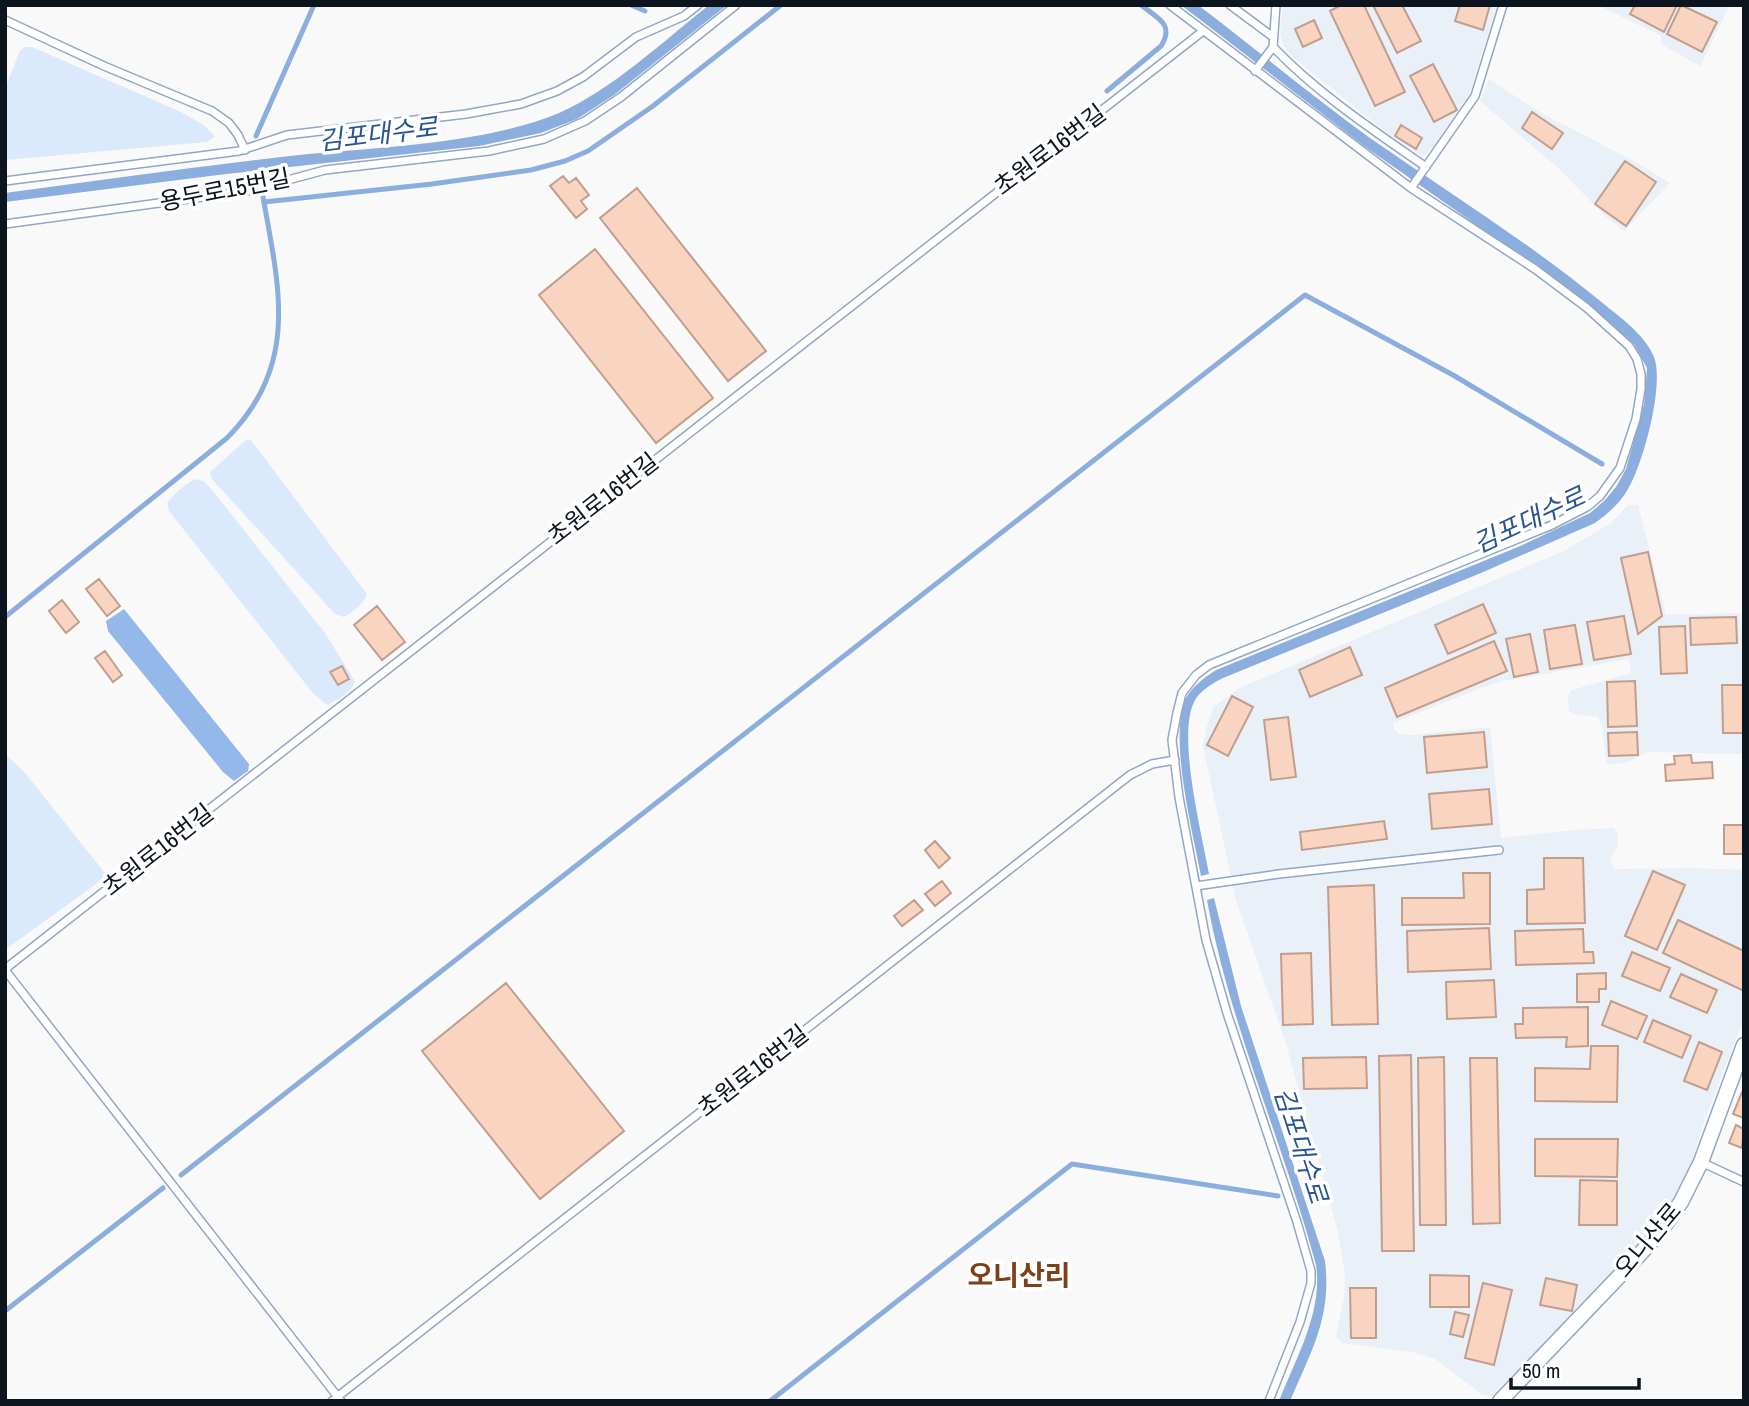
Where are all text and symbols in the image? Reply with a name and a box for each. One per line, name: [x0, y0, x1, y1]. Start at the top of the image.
street label: 초원로16번길: [987, 97, 1112, 202]
water label: 김포대수로: [316, 109, 440, 158]
street label: 용두로15번길: [157, 161, 293, 217]
street label: 초원로16번길: [540, 445, 664, 552]
water label: 김포대수로: [1467, 478, 1591, 561]
street label: 초원로16번길: [95, 796, 219, 903]
street label: 초원로16번길: [690, 1017, 814, 1124]
water label: 김포대수로: [1266, 1083, 1337, 1208]
street label: 오니산로: [1607, 1195, 1688, 1283]
district label: 오니산리: [967, 1256, 1071, 1294]
scale bar: [1511, 1346, 1639, 1390]
text: 50 m: [1522, 1356, 1560, 1385]

